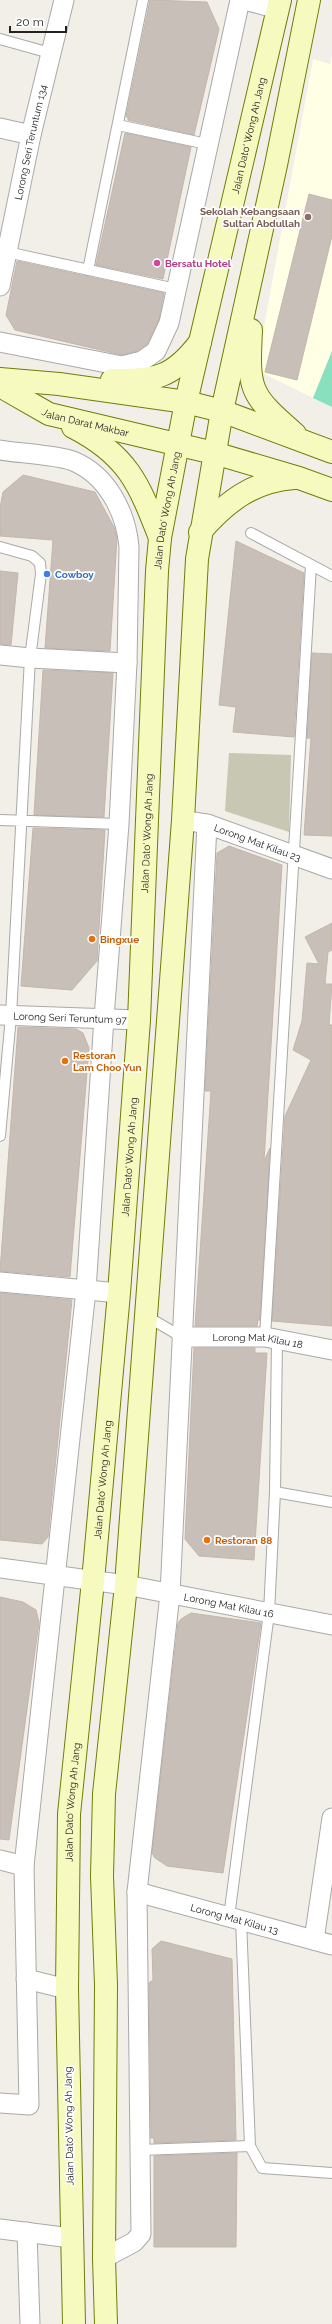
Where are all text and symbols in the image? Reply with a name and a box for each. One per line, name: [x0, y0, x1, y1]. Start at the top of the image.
scale bar: [10, 8, 66, 34]
text: 20 m: [16, 15, 44, 29]
street label: Jalan Dato' Wong Ah Jang: [229, 76, 267, 195]
street label: Lorong Seri Teruntum 134: [12, 83, 49, 201]
place label: Sekolah Kebangsaan Sultan Abdullah: [200, 206, 300, 229]
marker: Sekolah Kebangsaan Sultan Abdullah: [303, 212, 313, 222]
marker: Bersatu Hotel: [152, 258, 162, 268]
place label: Bersatu Hotel: [165, 258, 232, 269]
street label: Jalan Darat Makbar: [40, 406, 131, 438]
street label: Jalan Dato' Wong Ah Jang: [152, 451, 182, 570]
marker: Cowboy: [42, 569, 52, 579]
place label: Cowboy: [55, 569, 94, 580]
street label: Jalan Dato' Wong Ah Jang: [139, 773, 154, 893]
street label: Lorong Mat Kilau 23: [213, 822, 303, 863]
marker: Bingxue: [87, 934, 97, 944]
place label: Bingxue: [100, 934, 139, 945]
street label: Lorong Seri Teruntum 97: [13, 1010, 128, 1025]
place label: Restoran Lam Choo Yun: [73, 1050, 142, 1073]
marker: Restoran Lam Choo Yun: [60, 1056, 70, 1066]
street label: Jalan Dato' Wong Ah Jang: [119, 1097, 139, 1217]
street label: Lorong Mat Kilau 18: [212, 1332, 304, 1350]
street label: Jalan Dato' Wong Ah Jang: [91, 1420, 113, 1540]
marker: Restoran 88: [202, 1535, 212, 1545]
place label: Restoran 88: [215, 1535, 272, 1546]
street label: Lorong Mat Kilau 16: [183, 1591, 275, 1619]
street label: Jalan Dato' Wong Ah Jang: [63, 1742, 82, 1862]
street label: Lorong Mat Kilau 13: [189, 1901, 280, 1936]
street label: Jalan Dato' Wong Ah Jang: [62, 2066, 76, 2186]

